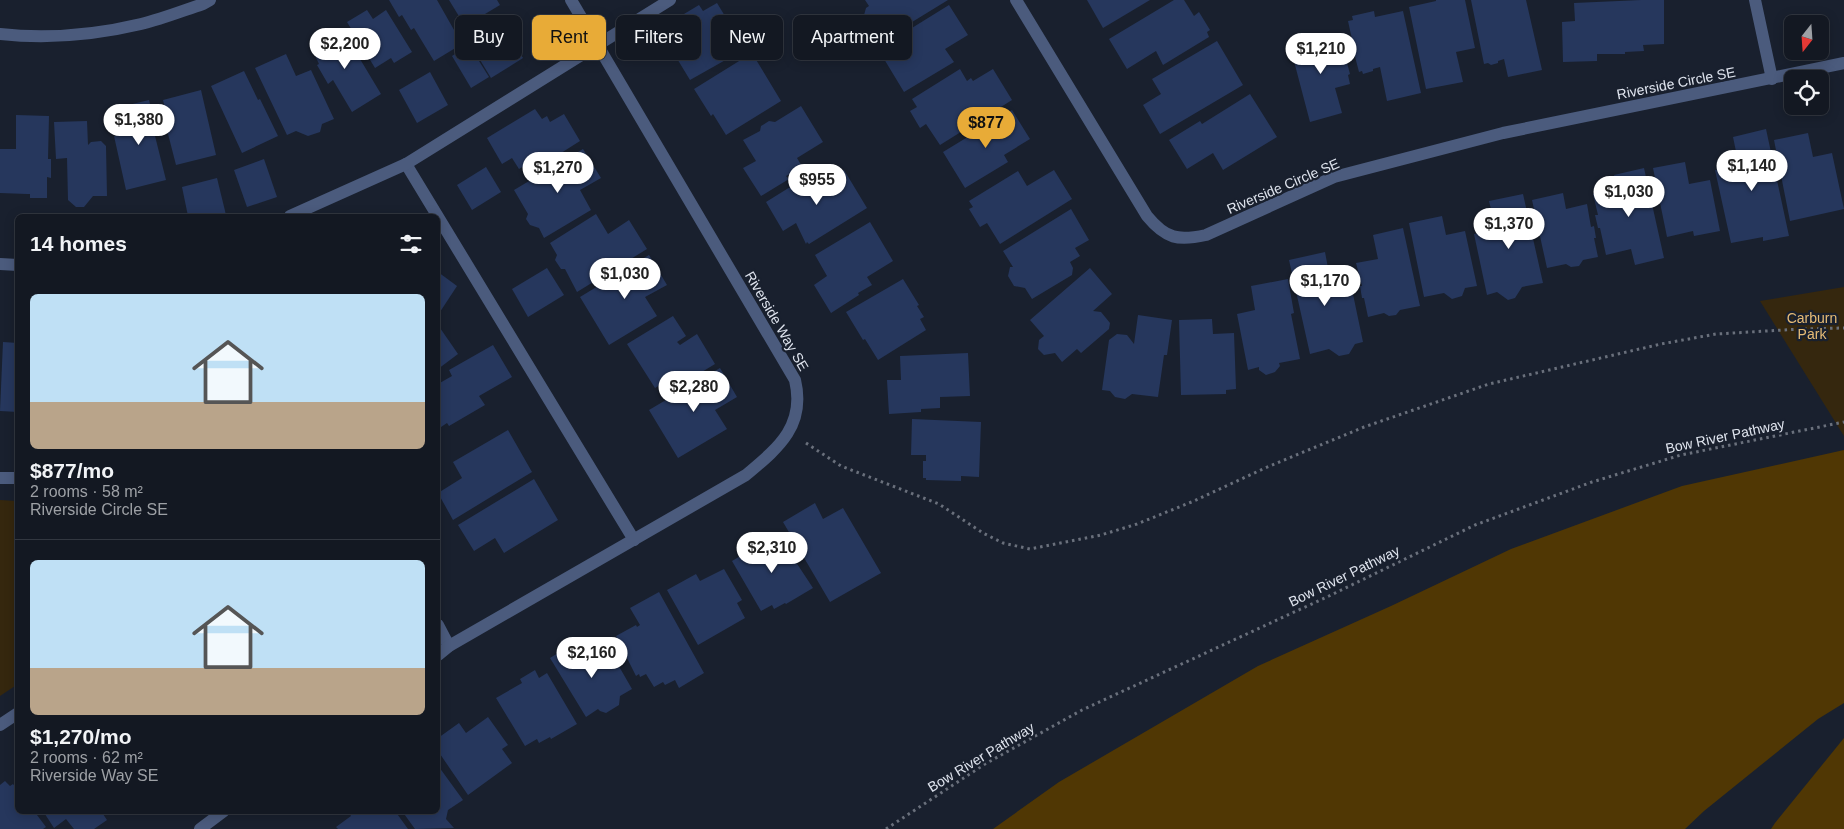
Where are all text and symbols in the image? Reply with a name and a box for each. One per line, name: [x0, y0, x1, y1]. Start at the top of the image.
chip: Buy: [455, 15, 522, 60]
chip: Rent: [532, 15, 606, 60]
chip: Filters: [616, 15, 701, 60]
chip: New: [711, 15, 783, 60]
chip: Apartment: [793, 15, 912, 60]
north arrow: [1784, 15, 1829, 60]
map controls: [1784, 15, 1829, 115]
pin: $2,200: [304, 28, 386, 70]
pin: $1,210: [1280, 32, 1362, 75]
text: $2,200: [321, 35, 369, 52]
text: $1,210: [1297, 40, 1345, 57]
street label: Riverside Circle SE: [1615, 64, 1737, 102]
button: locate: [1784, 70, 1829, 115]
pin: $1,380: [98, 104, 180, 146]
pin: $877: [956, 106, 1016, 149]
text: $1,380: [115, 111, 163, 128]
text: $877: [968, 114, 1004, 131]
pin: $1,140: [1711, 150, 1793, 192]
pin: $1,270: [517, 152, 599, 194]
street label: Riverside Circle SE: [1224, 155, 1342, 217]
text: $1,140: [1728, 157, 1776, 174]
text: $1,270: [534, 159, 582, 176]
pin: $955: [787, 164, 847, 206]
text: $955: [799, 171, 835, 188]
pin: $1,030: [1588, 176, 1670, 218]
text: $1,030: [1605, 183, 1653, 200]
pin: $1,370: [1468, 208, 1550, 250]
text: $1,370: [1485, 215, 1533, 232]
icon: filters: [397, 230, 425, 258]
text: 14 homes: [30, 232, 127, 255]
pin: $1,030: [584, 258, 666, 300]
pin: $1,170: [1284, 264, 1366, 307]
text: $1,030: [601, 265, 649, 282]
street label: Riverside Way SE: [742, 268, 812, 374]
text: $1,170: [1301, 272, 1349, 289]
park label: Carburn Park: [1787, 310, 1837, 342]
icon: home: [183, 327, 273, 417]
pin: $2,280: [653, 370, 735, 413]
text: $2,280: [670, 378, 718, 395]
street label: Bow River Pathway: [1664, 416, 1786, 456]
text: $877/mo: [30, 459, 114, 482]
text: 2 rooms · 58 m²: [30, 483, 143, 500]
text: Riverside Circle SE: [30, 501, 168, 518]
pin: $2,310: [731, 532, 813, 574]
text: $2,310: [748, 539, 796, 556]
street label: Bow River Pathway: [1286, 542, 1402, 610]
icon: home: [183, 592, 273, 682]
pin: $2,160: [551, 636, 633, 679]
text: $2,160: [568, 644, 616, 661]
street label: Bow River Pathway: [925, 719, 1037, 795]
text: $1,270/mo: [30, 725, 132, 748]
text: 2 rooms · 62 m²: [30, 749, 143, 766]
text: Riverside Way SE: [30, 767, 158, 784]

